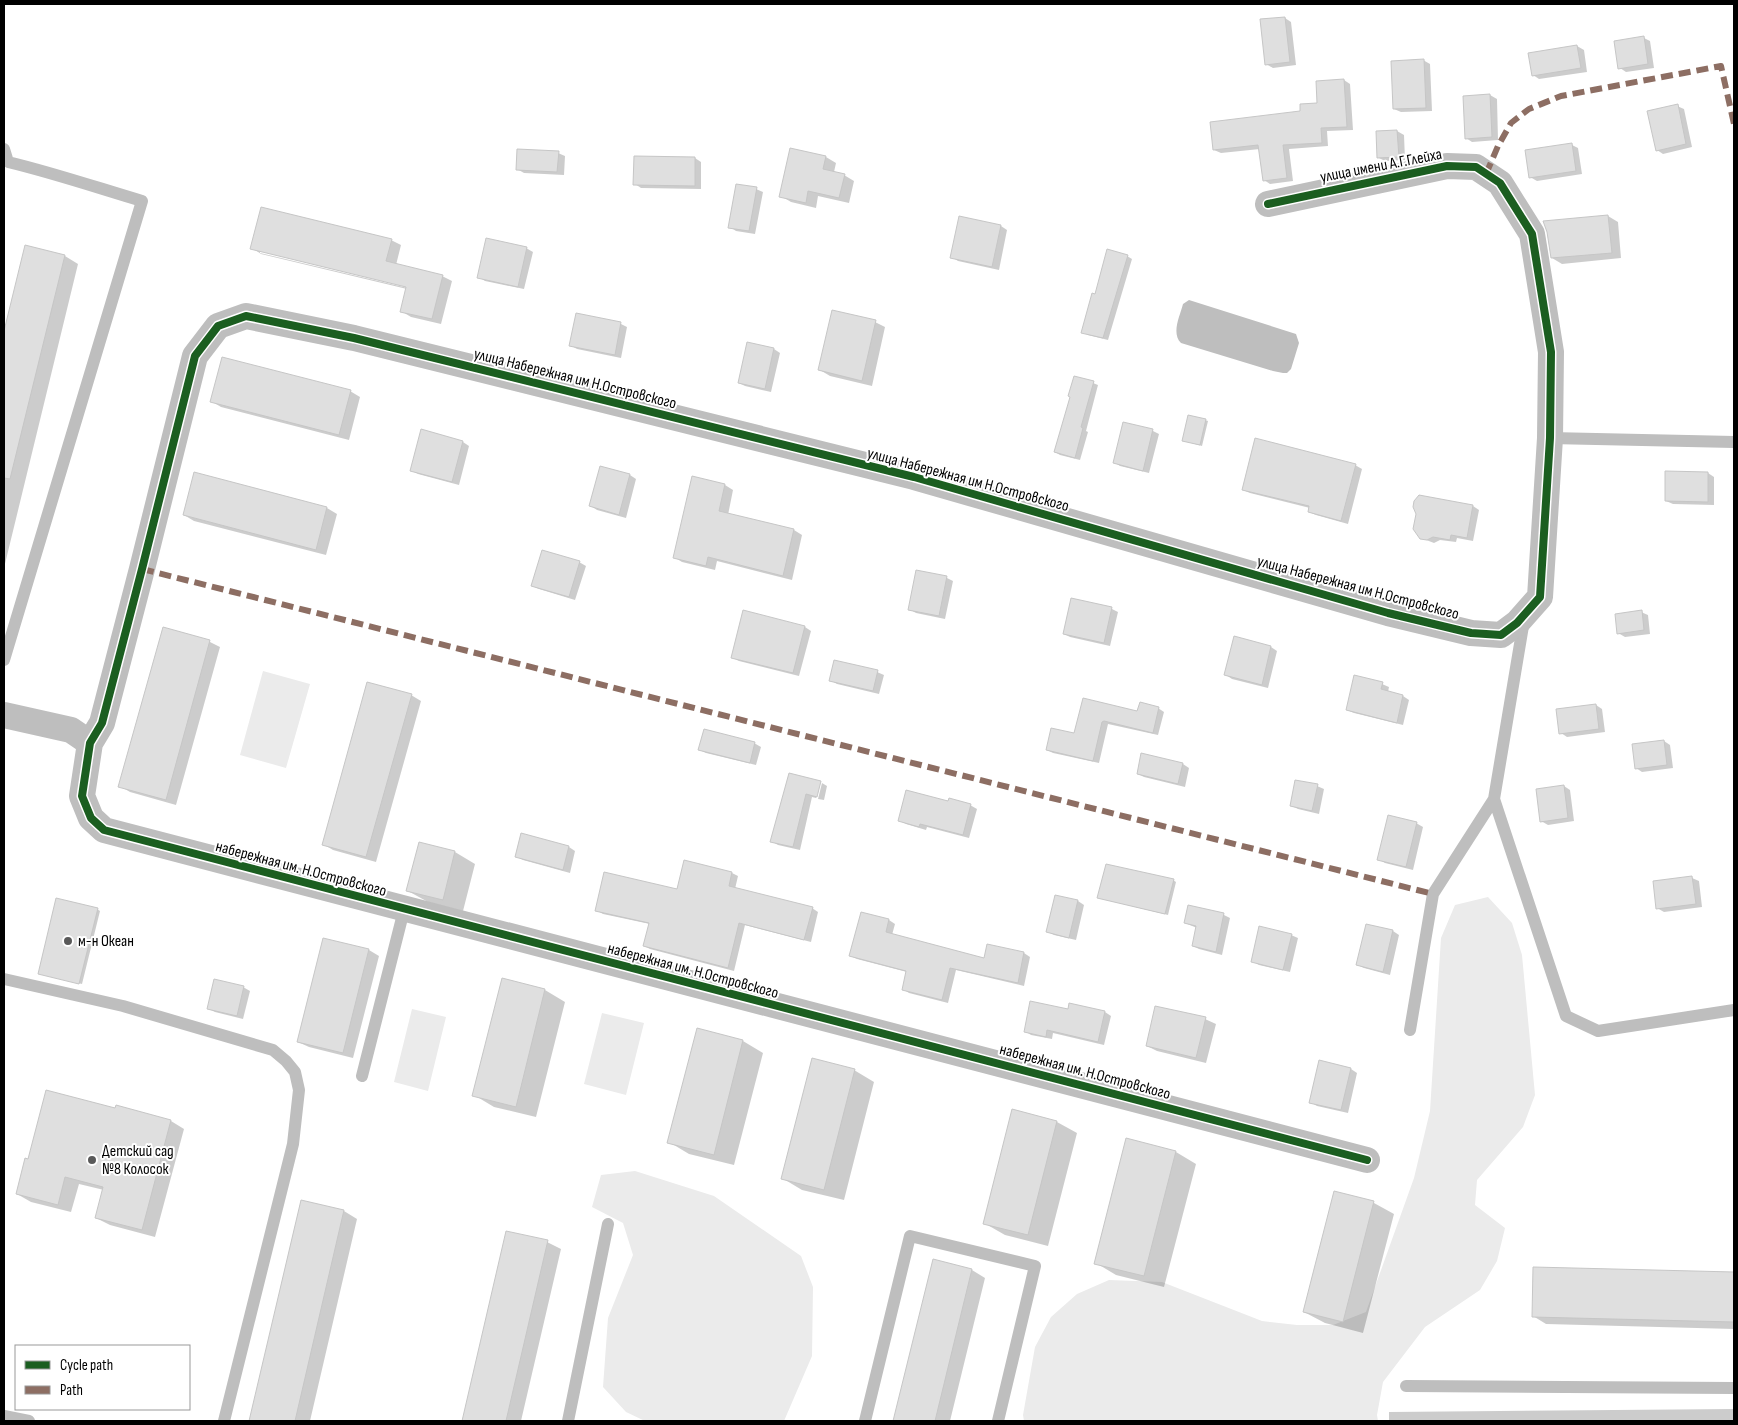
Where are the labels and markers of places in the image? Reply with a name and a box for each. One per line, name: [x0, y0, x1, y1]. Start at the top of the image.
place label: м-н Океан: [78, 932, 134, 951]
marker: м-н Океан: [62, 935, 74, 947]
place label: Детский сад №8 Колосок: [102, 1142, 174, 1179]
marker: Детский сад №8 Колосок: [86, 1154, 98, 1166]

